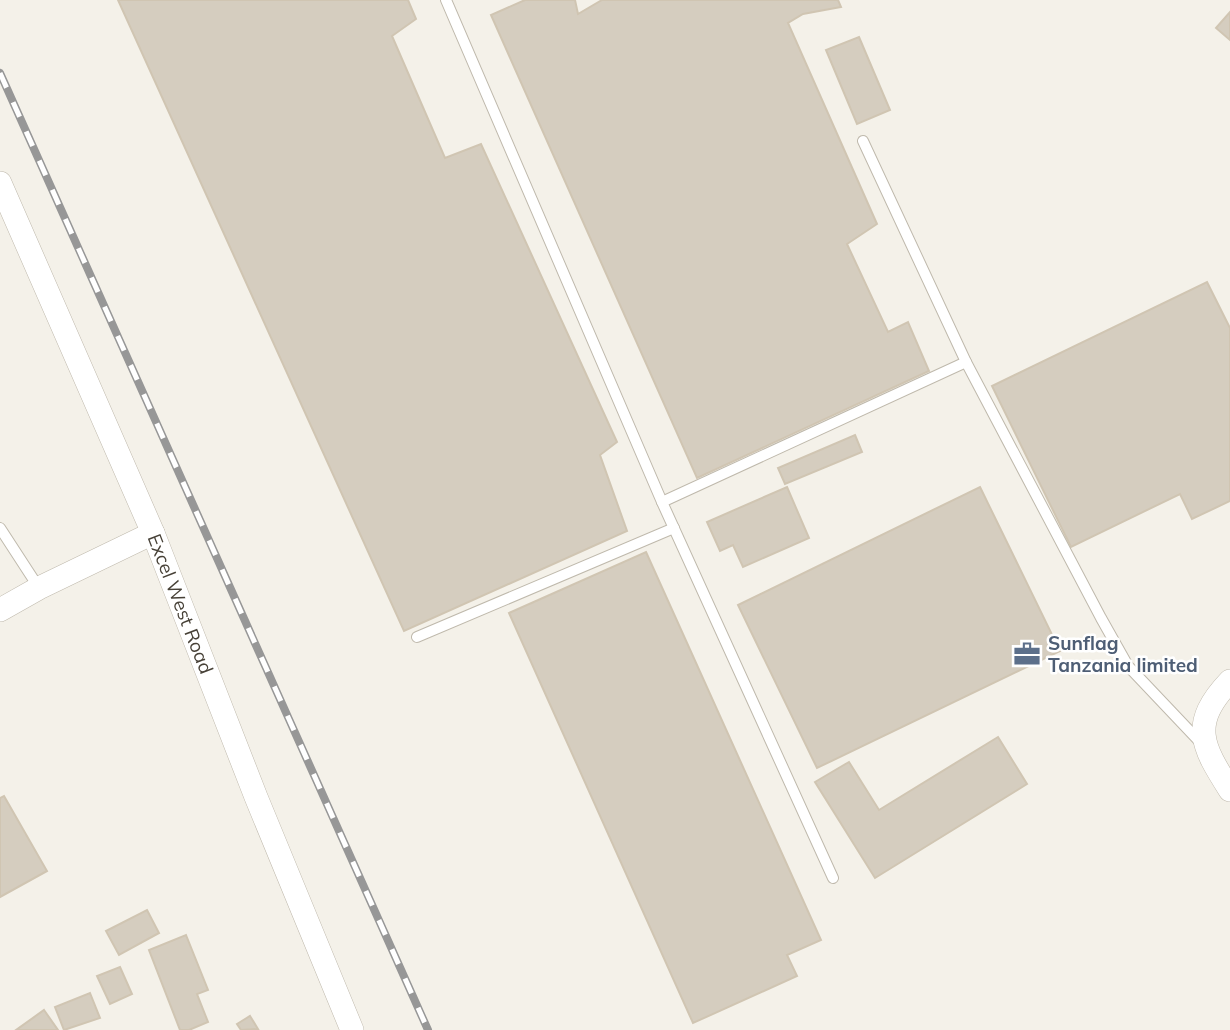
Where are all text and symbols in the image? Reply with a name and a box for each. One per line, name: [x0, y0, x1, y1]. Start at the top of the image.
street label: Excel West Road: [143, 530, 219, 677]
place label: Sunflag Tanzania limited: [1048, 631, 1198, 677]
office icon: Sunflag Tanzania limited: [1012, 639, 1042, 669]

